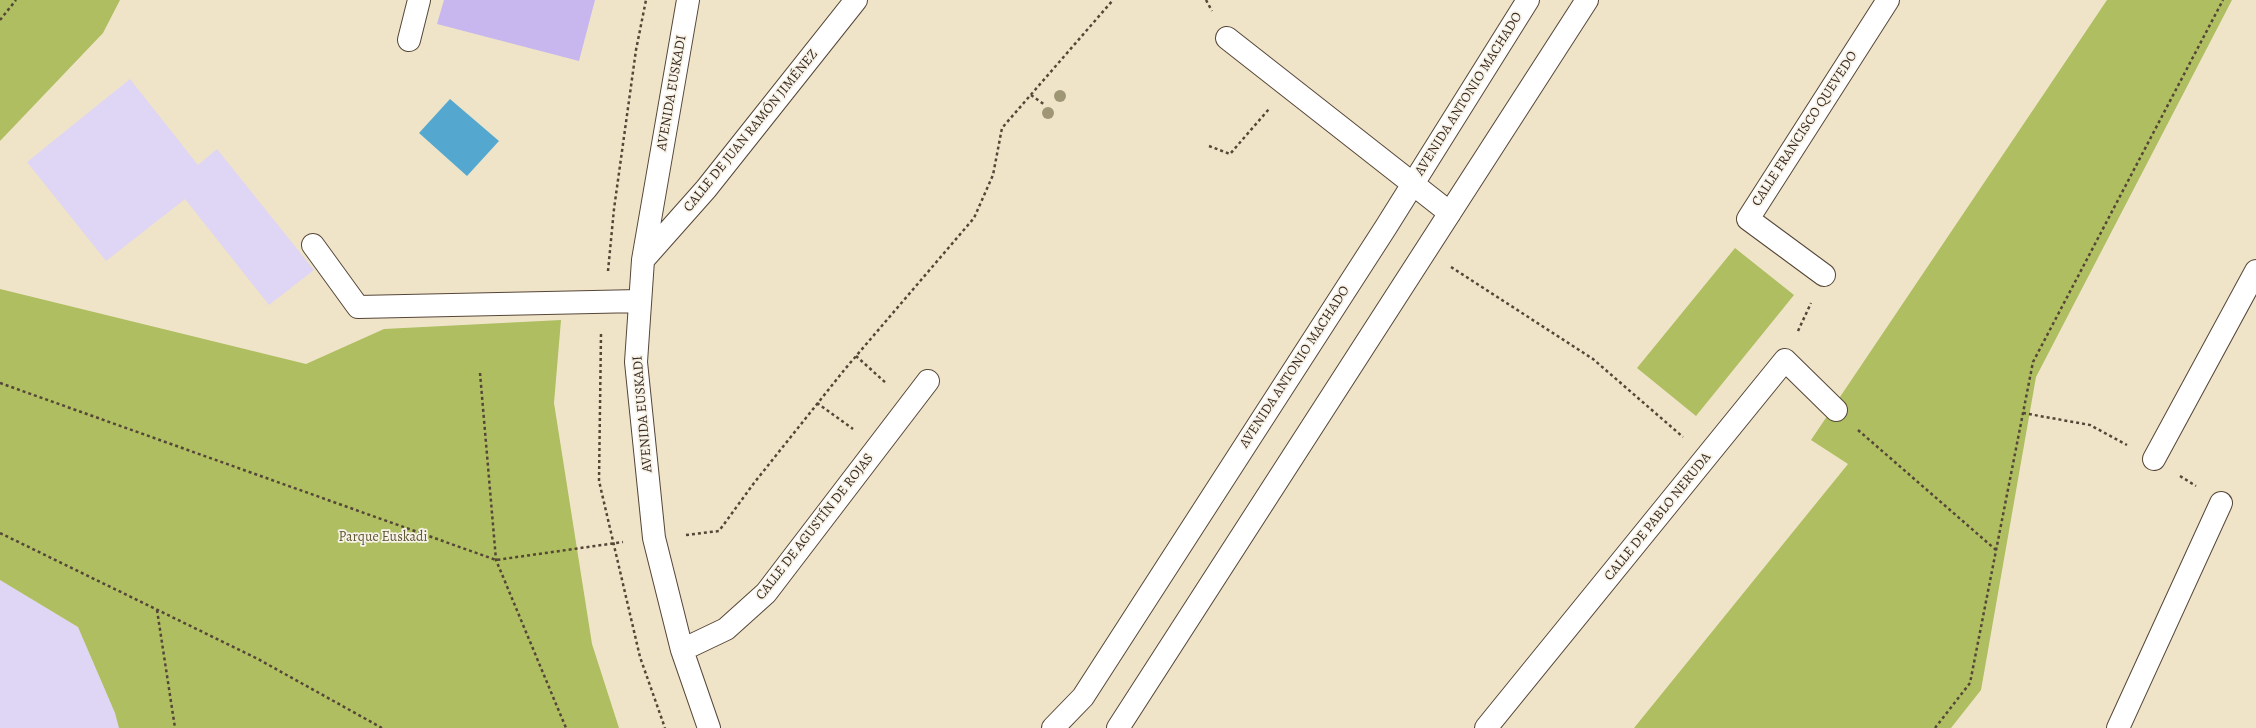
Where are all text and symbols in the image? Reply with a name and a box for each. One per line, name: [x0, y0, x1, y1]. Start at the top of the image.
street label: AVENIDA ANTONIO MACHADO: [1412, 9, 1526, 179]
street label: AVENIDA EUSKADI: [654, 34, 690, 152]
street label: CALLE DE JUAN RAMÓN JIMÉNEZ: [680, 46, 822, 216]
street label: CALLE FRANCISCO QUEVEDO: [1748, 48, 1862, 210]
street label: AVENIDA ANTONIO MACHADO: [1236, 283, 1354, 451]
street label: AVENIDA EUSKADI: [630, 355, 656, 473]
street label: CALLE DE AGUSTÍN DE ROJAS: [753, 450, 877, 604]
street label: CALLE DE PABLO NERUDA: [1601, 450, 1715, 584]
park label: Parque Euskadi: [339, 530, 427, 546]

